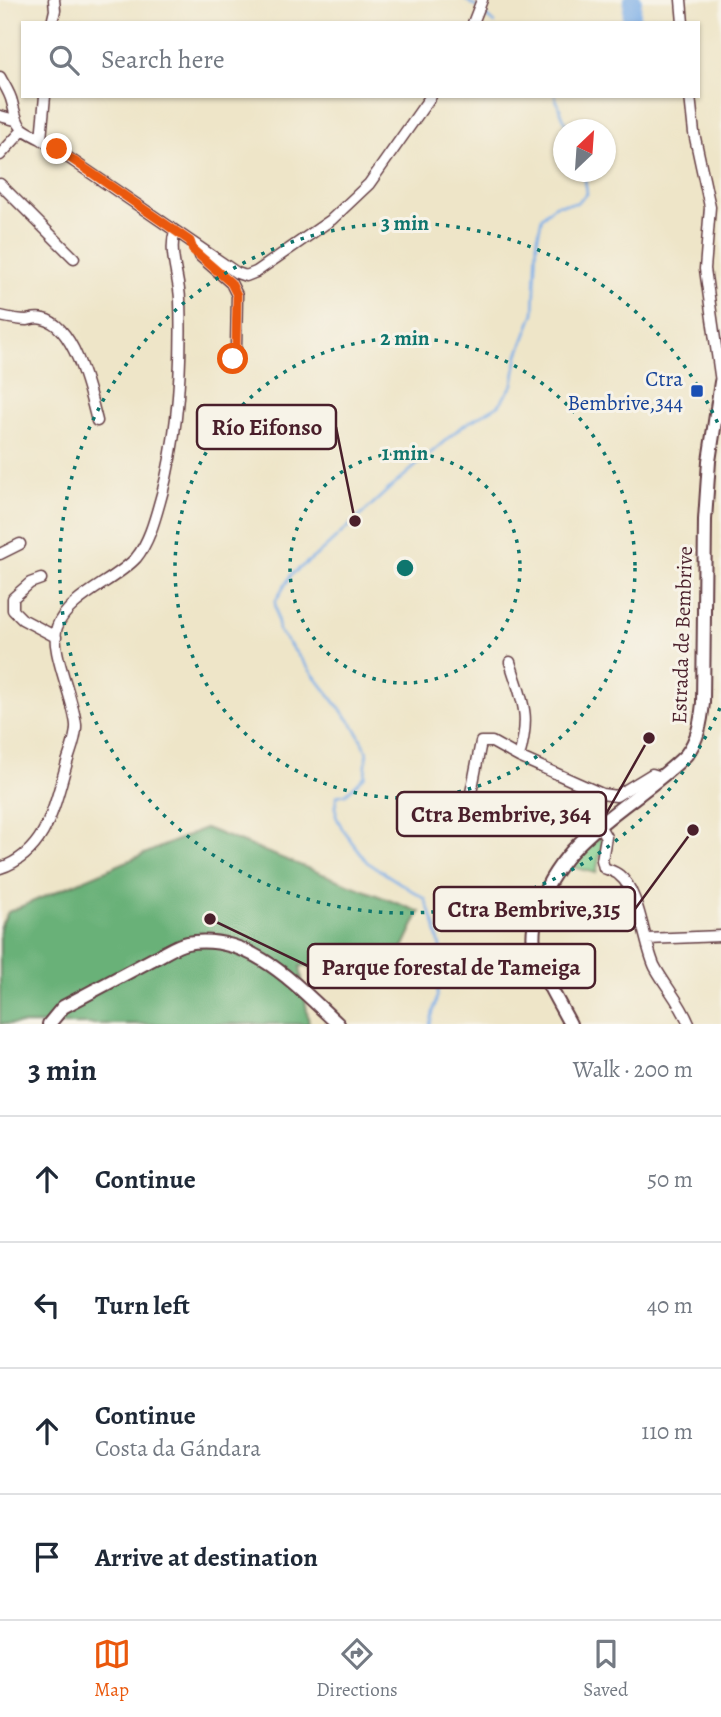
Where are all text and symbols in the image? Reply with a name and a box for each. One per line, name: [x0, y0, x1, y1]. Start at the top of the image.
search box: [21, 21, 700, 98]
icon: search: [45, 41, 83, 79]
text: Search here: [101, 42, 225, 77]
north arrow: [553, 119, 616, 182]
route end: [41, 133, 72, 164]
text: 3 min: [381, 209, 429, 237]
text: 2 min: [380, 324, 430, 352]
route start: [217, 343, 248, 374]
place label: Ctra Bembrive,344: [567, 365, 683, 417]
marker: Ctra Bembrive,344: [689, 383, 705, 399]
callout: Río Eifonso: [197, 405, 336, 449]
text: Río Eifonso: [212, 412, 323, 443]
text: 1 min: [382, 439, 429, 467]
street label: Estrada de Bembrive: [665, 546, 699, 724]
centre of rings: [393, 556, 417, 580]
callout: Ctra Bembrive, 364: [397, 792, 606, 836]
text: Ctra Bembrive, 364: [411, 799, 591, 830]
callout: Ctra Bembrive,315: [434, 887, 635, 931]
text: Ctra Bembrive,315: [448, 894, 621, 925]
callout: Parque forestal de Tameiga: [308, 944, 595, 988]
text: Parque forestal de Tameiga: [321, 952, 581, 983]
text: 3 min: [28, 1050, 97, 1090]
text: Walk · 200 m: [573, 1054, 693, 1085]
icon: ahead: [28, 1160, 66, 1198]
text: Continue: [95, 1162, 196, 1197]
text: 50 m: [647, 1164, 693, 1195]
icon: left: [28, 1286, 66, 1324]
text: Turn left: [95, 1288, 190, 1323]
text: 40 m: [647, 1290, 693, 1321]
text: Continue: [95, 1398, 196, 1433]
icon: ahead: [28, 1412, 66, 1450]
text: 110 m: [641, 1416, 693, 1447]
text: Costa da Gándara: [95, 1433, 261, 1464]
icon: arrive: [28, 1538, 66, 1576]
text: Arrive at destination: [95, 1540, 318, 1575]
tab: Map: [93, 1635, 131, 1703]
tab: Directions: [316, 1635, 398, 1703]
tab: Saved: [583, 1635, 628, 1703]

